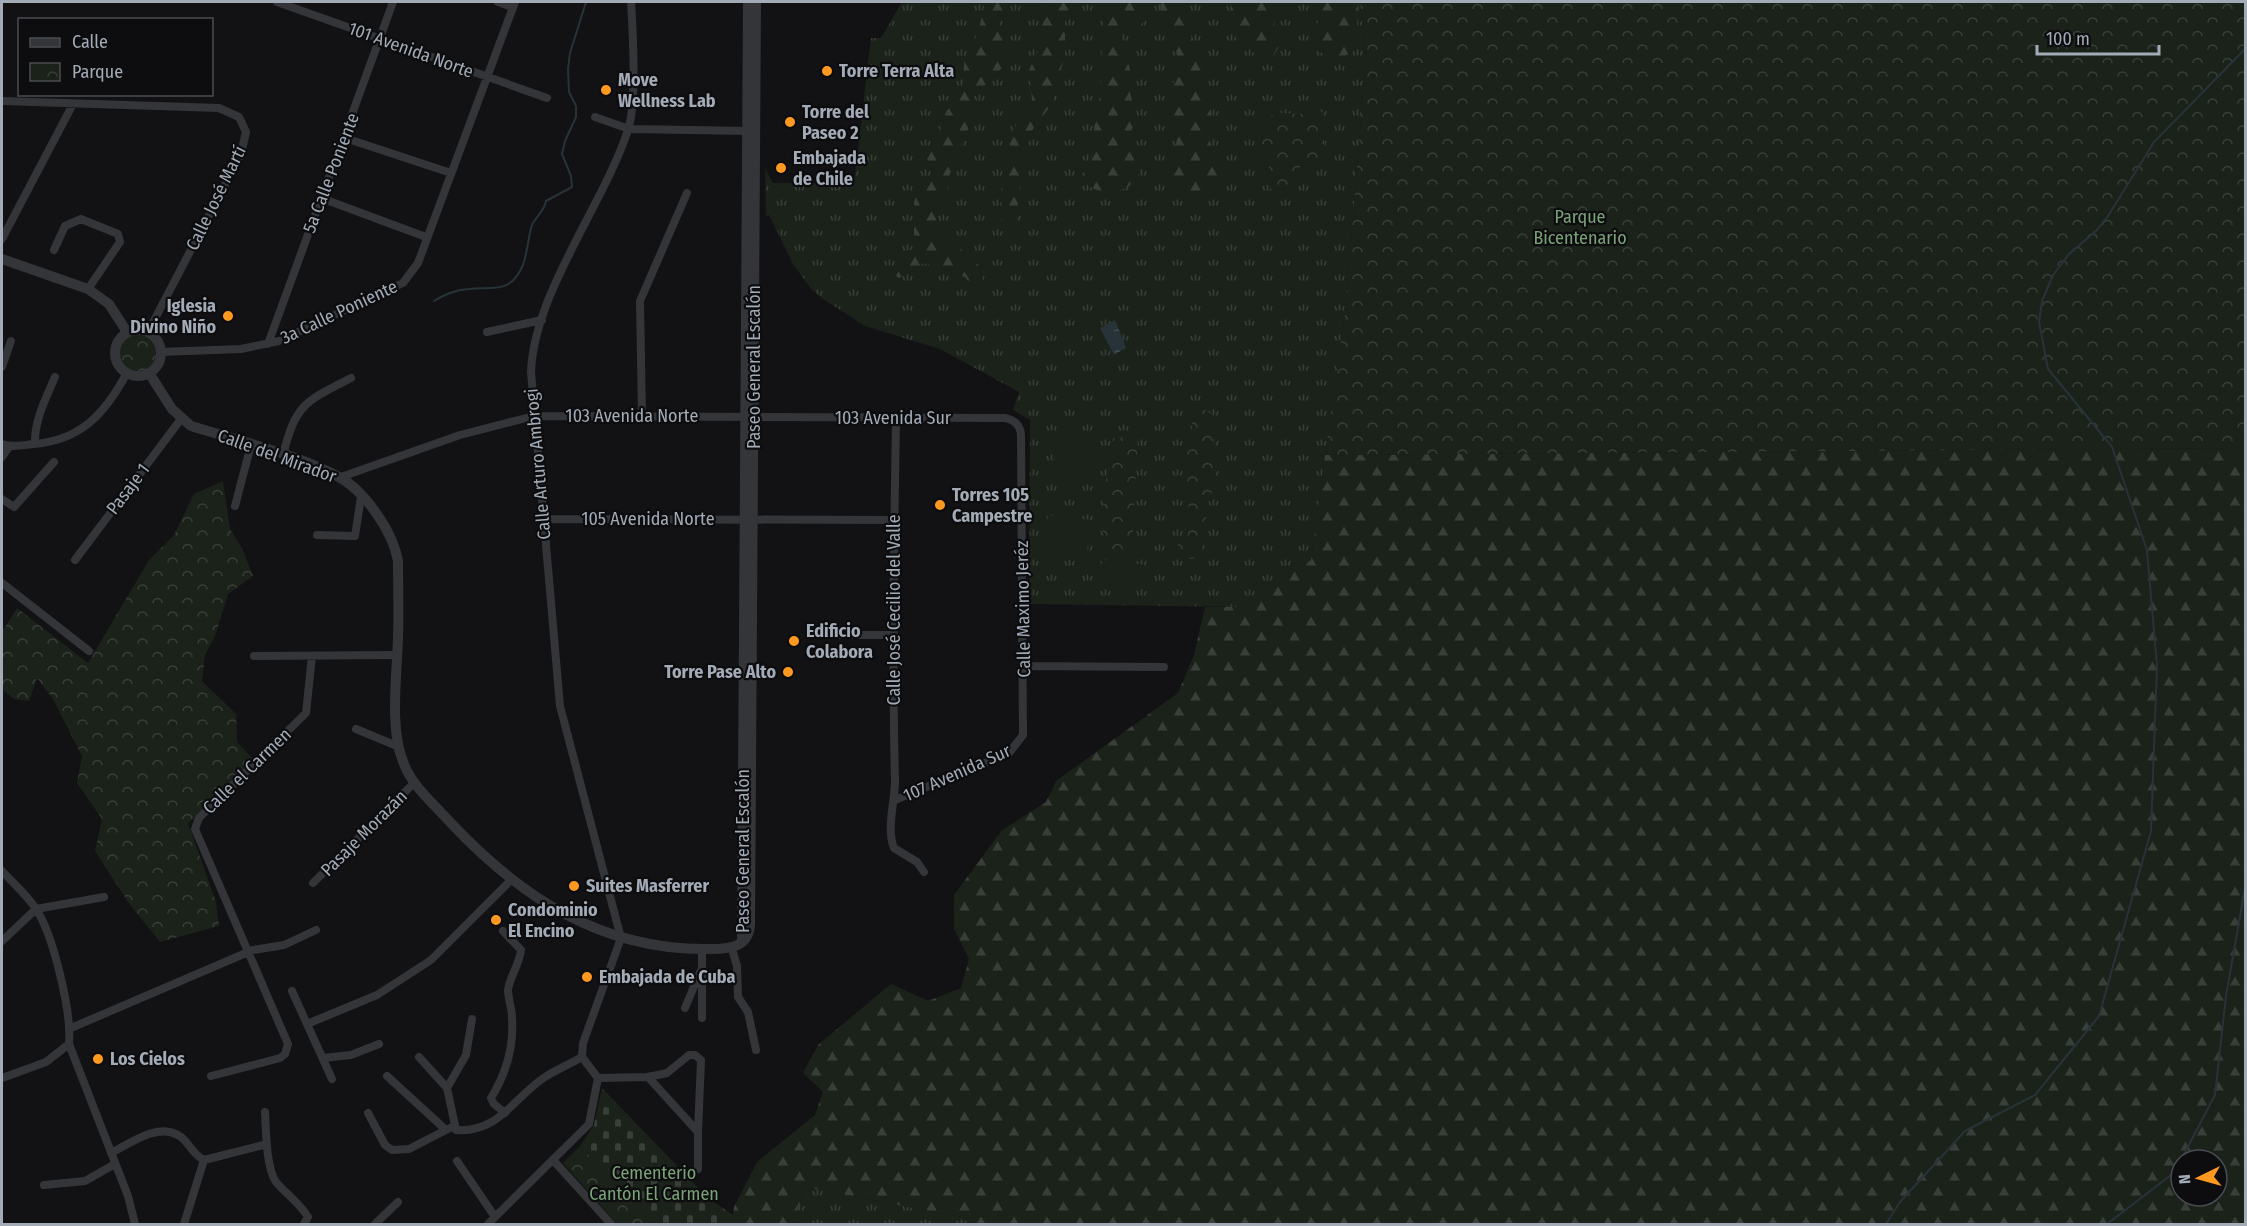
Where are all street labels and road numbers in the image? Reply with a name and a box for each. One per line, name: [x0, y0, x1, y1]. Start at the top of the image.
street label: 101 Avenida Norte: [345, 17, 477, 83]
street label: 5a Calle Poniente: [298, 110, 364, 236]
street label: Calle José Martí: [181, 142, 251, 254]
street label: 3a Calle Poniente: [277, 275, 401, 349]
street label: Paseo General Escalón: [743, 285, 765, 449]
street label: Calle Arturo Ambrogi: [520, 387, 556, 541]
street label: 103 Avenida Norte: [566, 405, 698, 427]
street label: 103 Avenida Sur: [835, 407, 952, 429]
street label: Calle del Mirador: [215, 424, 340, 488]
street label: Pasaje 1: [102, 459, 154, 519]
street label: 105 Avenida Norte: [581, 508, 715, 530]
street label: Calle José Cecilio del Valle: [883, 514, 905, 706]
street label: Calle Maximo Jeréz: [1011, 540, 1035, 678]
street label: Calle el Carmen: [198, 723, 296, 819]
street label: 107 Avenida Sur: [900, 739, 1015, 806]
street label: Paseo General Escalón: [732, 769, 754, 933]
street label: Pasaje Morazán: [316, 785, 412, 881]

